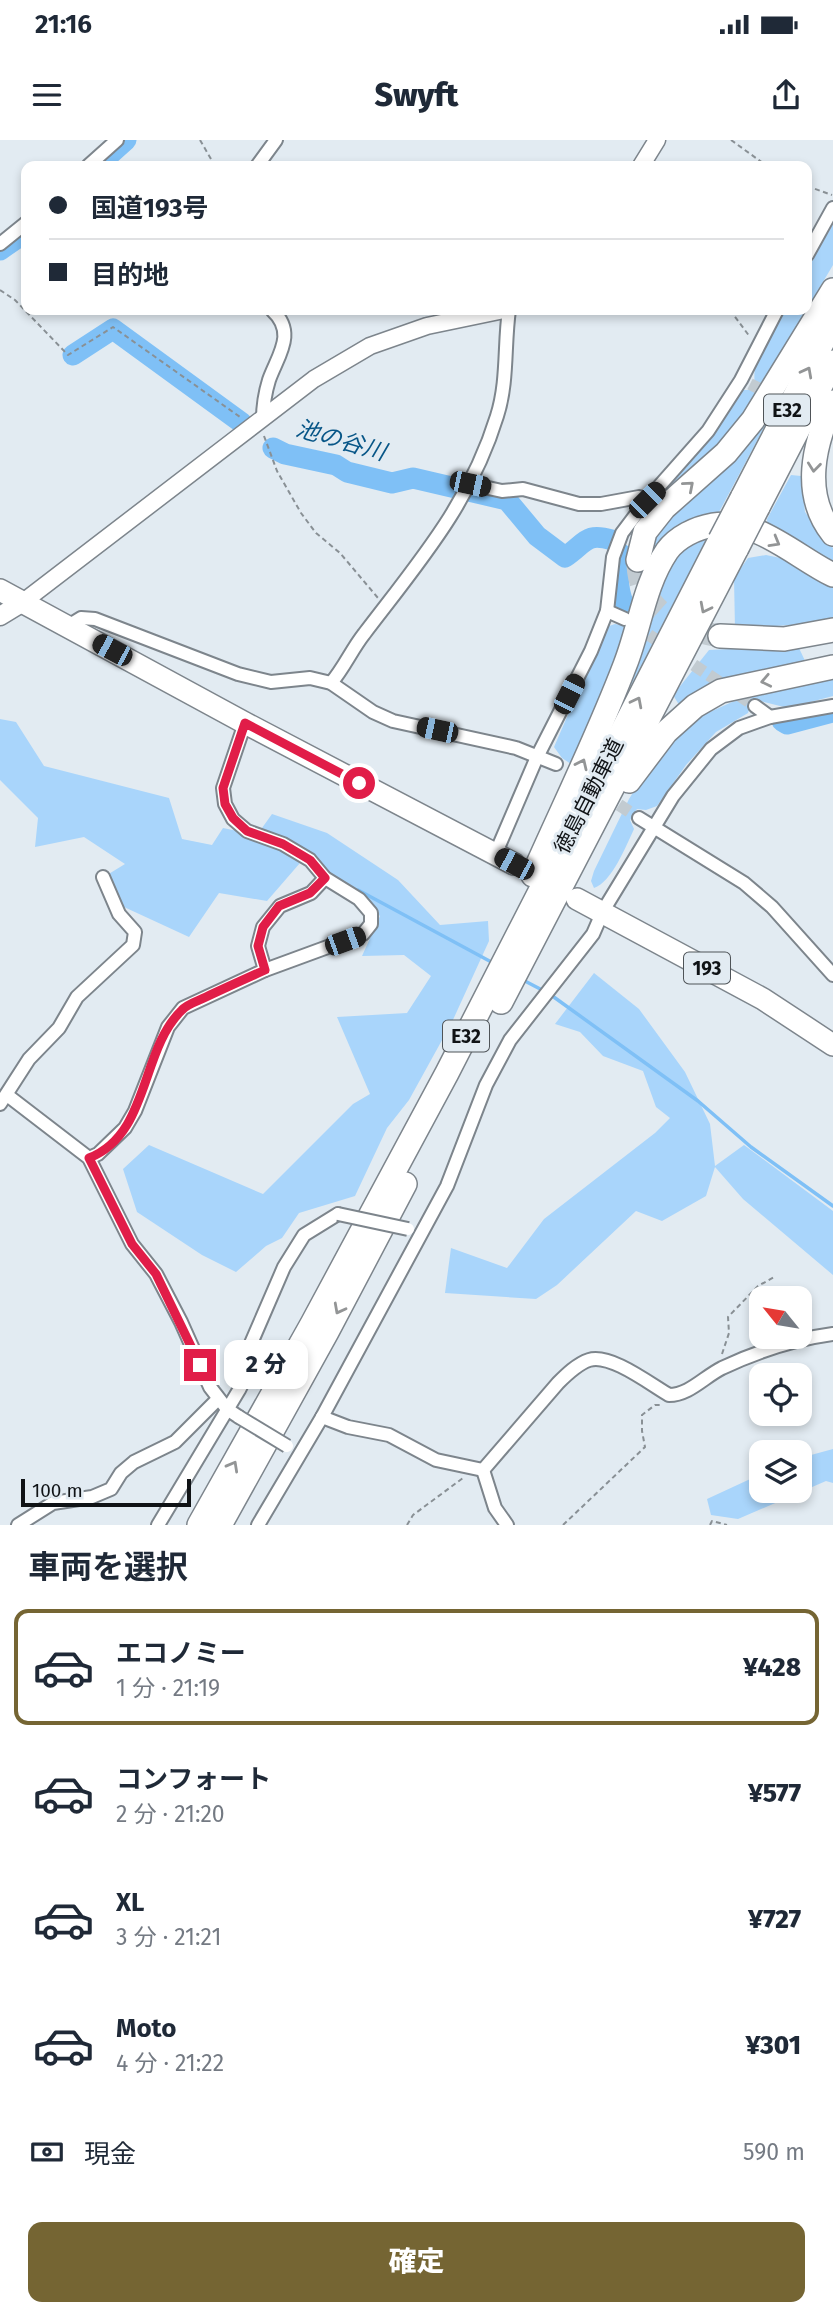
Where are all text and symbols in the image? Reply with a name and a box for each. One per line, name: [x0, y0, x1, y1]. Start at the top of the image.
text: 21:16: [35, 9, 92, 40]
icon: menu: [28, 76, 66, 114]
text: Swyft: [375, 76, 458, 114]
icon: share: [767, 76, 805, 114]
text: 国道193号: [91, 193, 209, 224]
text: 目的地: [91, 260, 169, 291]
one-way arrow: [799, 367, 812, 379]
road number: E32: [764, 394, 810, 426]
water label: 池の谷川: [293, 414, 392, 467]
one-way arrow: [807, 462, 822, 473]
car: [448, 469, 493, 499]
car: [625, 478, 670, 522]
one-way arrow: [681, 482, 694, 494]
one-way arrow: [767, 534, 780, 547]
one-way arrow: [700, 601, 713, 614]
car: [89, 631, 136, 669]
car: [551, 671, 588, 717]
one-way arrow: [760, 673, 772, 688]
one-way arrow: [629, 697, 643, 709]
car: [415, 715, 460, 745]
street label: 徳島自動車道: [549, 734, 629, 858]
one-way arrow: [574, 759, 588, 771]
route start: [343, 767, 375, 799]
car: [491, 845, 538, 883]
car: [322, 924, 369, 958]
road number: 193: [684, 953, 730, 984]
road number: E32: [443, 1020, 489, 1052]
north arrow: [749, 1286, 812, 1349]
map controls: [749, 1286, 812, 1503]
one-way arrow: [334, 1302, 347, 1315]
callout: 2 分: [224, 1340, 308, 1390]
route end: [184, 1349, 216, 1381]
text: 2 分: [246, 1350, 286, 1378]
button: locate: [749, 1363, 812, 1426]
button: layers: [749, 1440, 812, 1503]
one-way arrow: [224, 1460, 238, 1473]
scale bar: [21, 1476, 191, 1508]
text: 100 m: [32, 1479, 83, 1502]
text: 車両を選択: [28, 1548, 188, 1586]
icon: car: [32, 1636, 95, 1699]
text: エコノミー: [116, 1638, 246, 1669]
text: ¥428: [743, 1652, 801, 1683]
text: 1 分 · 21:19: [116, 1674, 220, 1702]
icon: car: [32, 1762, 95, 1825]
text: コンフォート: [116, 1764, 271, 1795]
text: ¥577: [748, 1778, 801, 1809]
text: 2 分 · 21:20: [116, 1800, 225, 1828]
text: XL: [116, 1887, 144, 1918]
icon: car: [32, 1888, 95, 1951]
text: ¥727: [748, 1904, 801, 1935]
text: 3 分 · 21:21: [116, 1923, 221, 1951]
text: Moto: [116, 2013, 176, 2044]
icon: car: [32, 2014, 95, 2077]
text: ¥301: [745, 2030, 801, 2061]
text: 4 分 · 21:22: [116, 2049, 224, 2077]
icon: cash: [28, 2133, 66, 2171]
text: 590 m: [743, 2138, 805, 2166]
text: 現金: [84, 2139, 136, 2170]
button: 確定: [28, 2222, 805, 2302]

